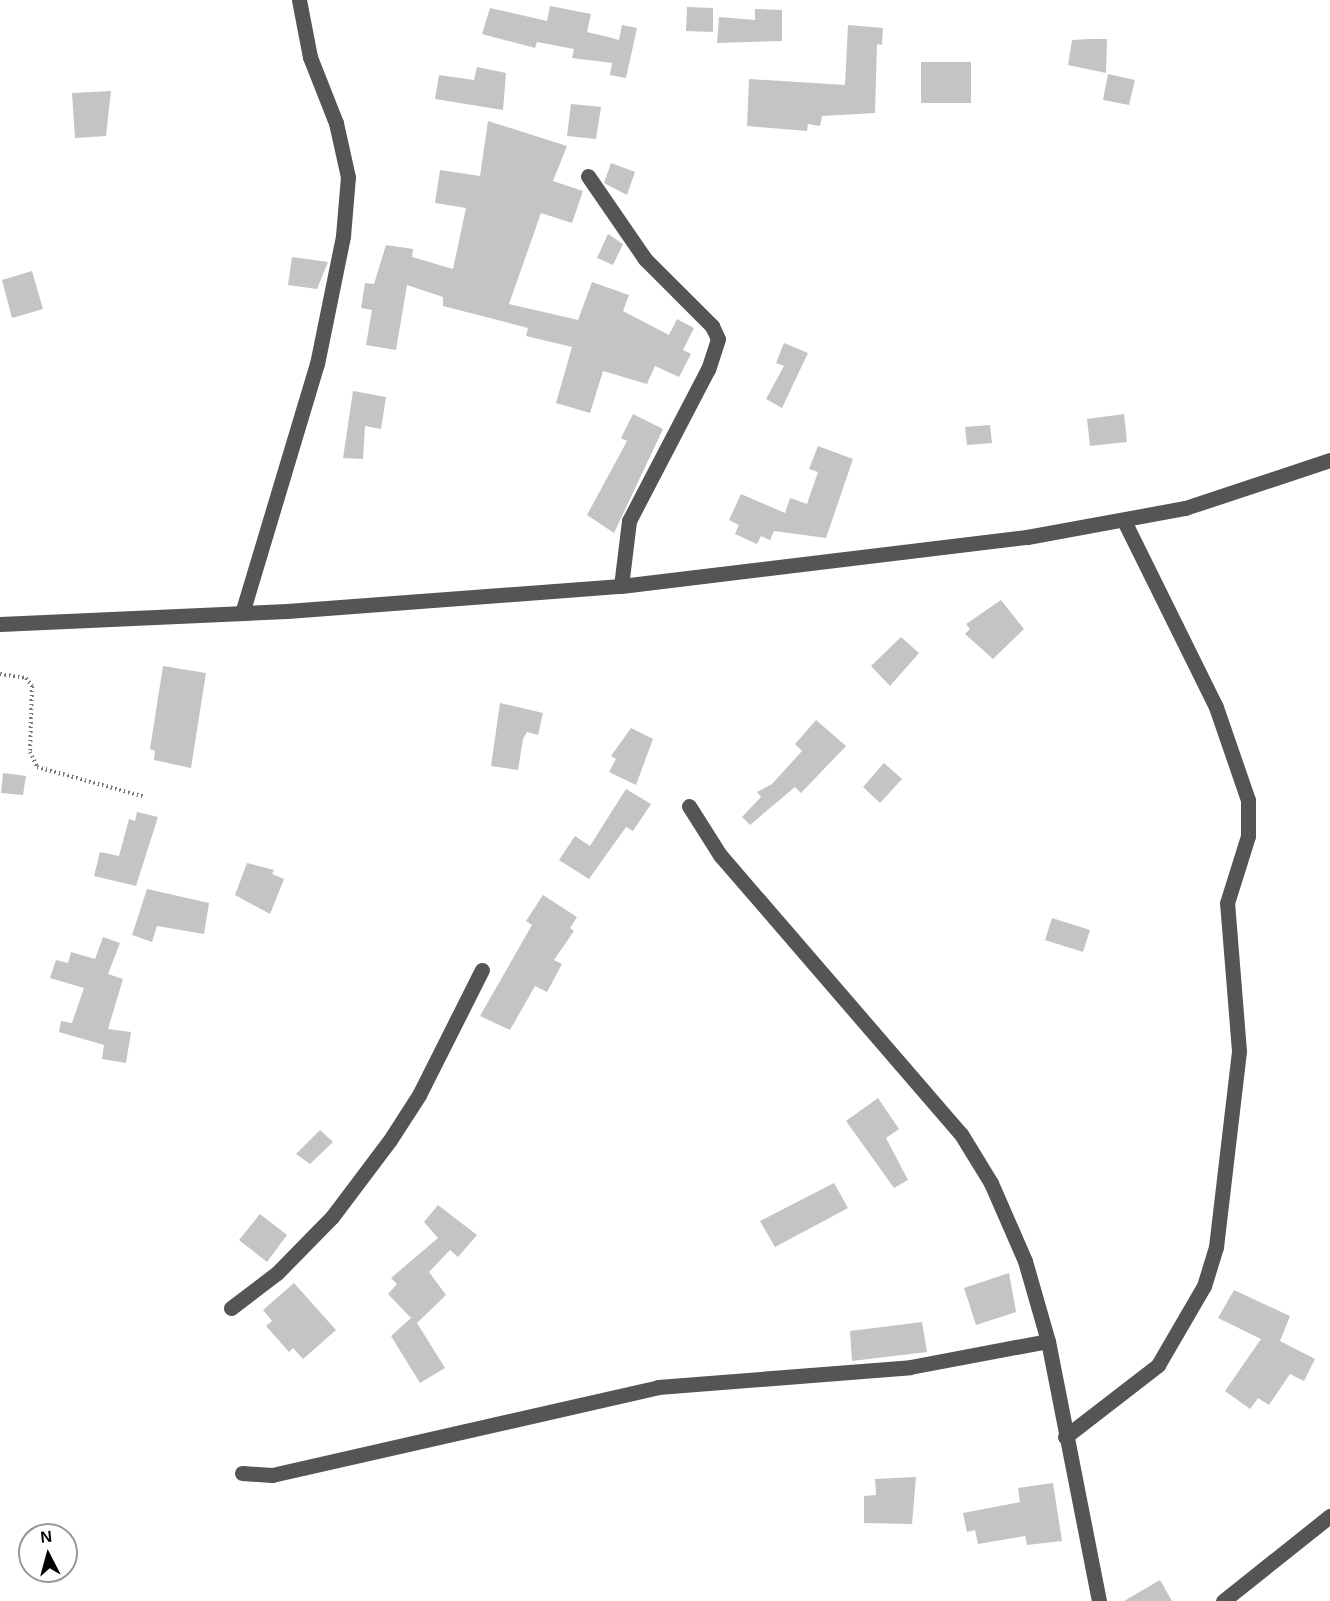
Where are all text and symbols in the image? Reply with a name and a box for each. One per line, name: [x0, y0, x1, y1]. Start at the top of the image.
north arrow: [18, 1523, 78, 1583]
text: N: [40, 1528, 53, 1546]

